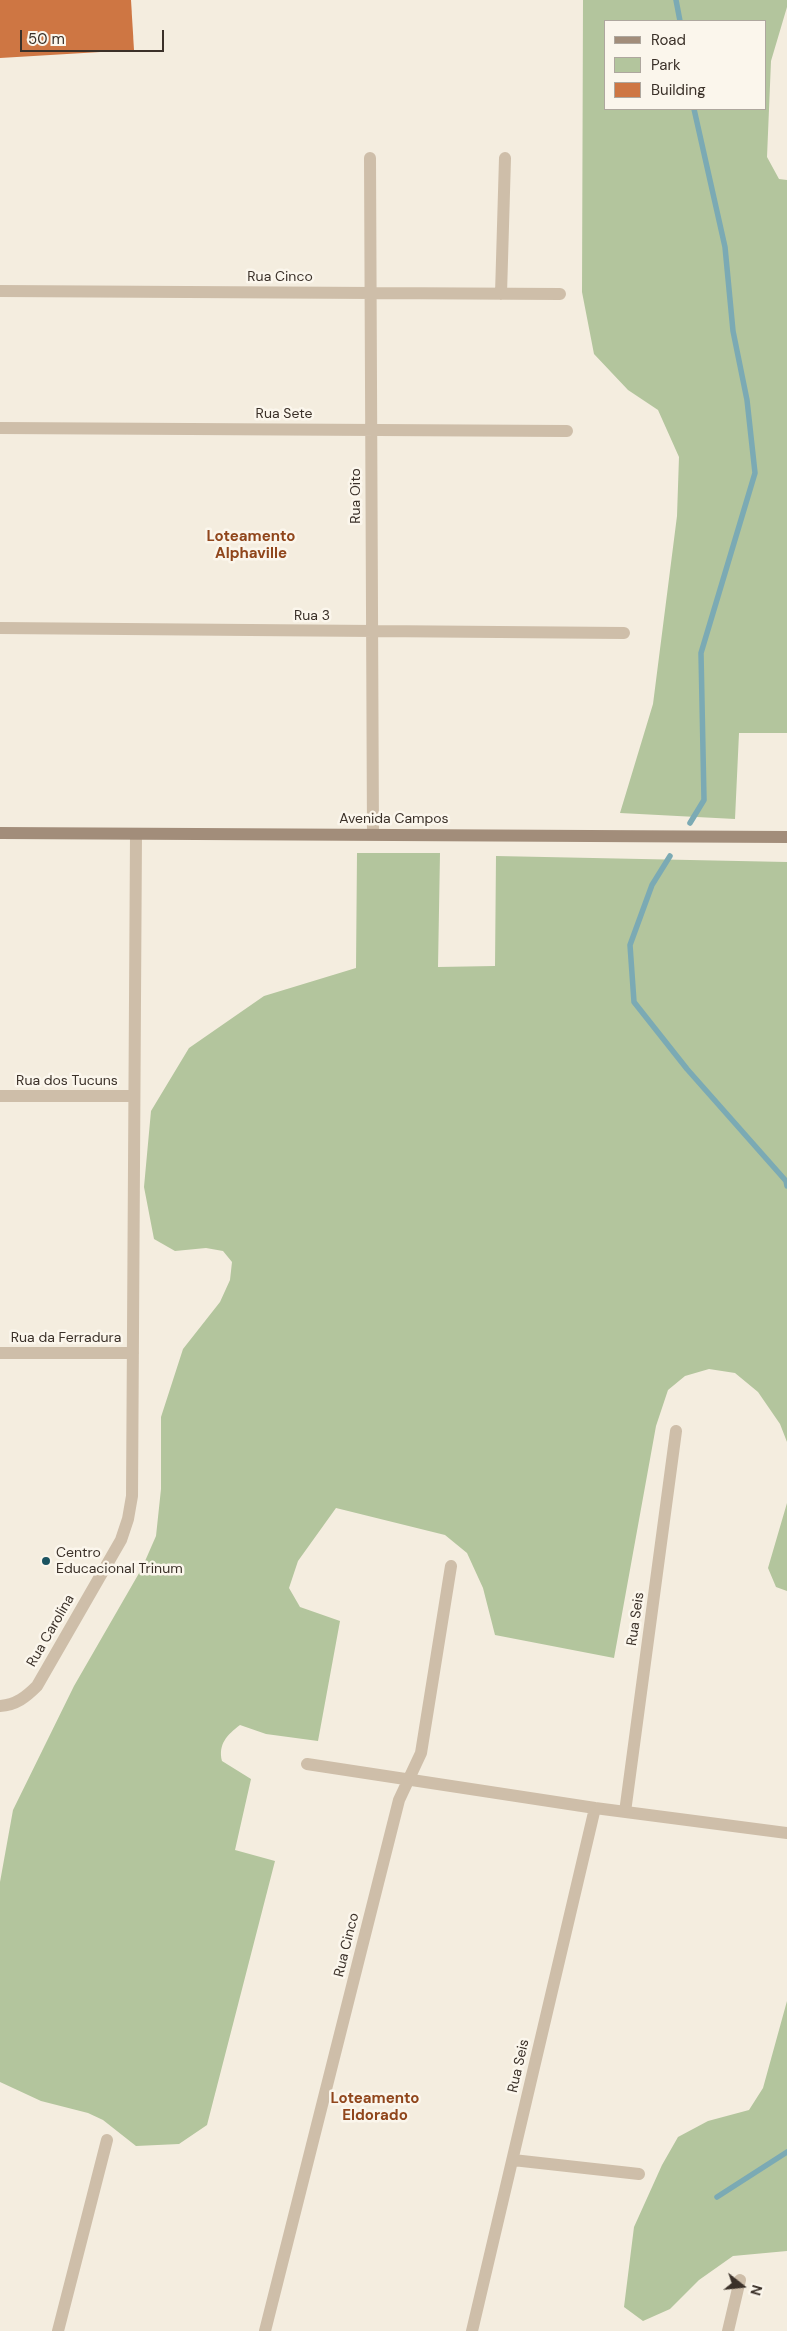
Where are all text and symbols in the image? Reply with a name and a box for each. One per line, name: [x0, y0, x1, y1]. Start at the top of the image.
scale bar: [22, 20, 166, 52]
legend: [604, 20, 767, 110]
text: 50 m: [28, 29, 65, 49]
text: Road: [651, 30, 686, 50]
text: Park: [651, 55, 681, 75]
text: Building: [651, 80, 706, 100]
street label: Rua Cinco: [247, 269, 313, 285]
street label: Rua Sete: [256, 406, 312, 422]
street label: Rua Oito: [348, 468, 364, 524]
district label: Loteamento Alphaville: [207, 528, 295, 563]
street label: Rua 3: [294, 608, 330, 624]
street label: Avenida Campos: [339, 811, 449, 827]
street label: Rua dos Tucuns: [16, 1073, 118, 1089]
street label: Rua da Ferradura: [11, 1330, 121, 1346]
place label: Centro Educacional Trinum: [56, 1545, 183, 1578]
marker: Centro Educacional Trinum: [40, 1555, 52, 1567]
street label: Rua Seis: [624, 1591, 648, 1647]
street label: Rua Carolina: [24, 1592, 78, 1670]
street label: Rua Cinco: [331, 1911, 363, 1979]
street label: Rua Seis: [505, 2038, 533, 2094]
district label: Loteamento Eldorado: [331, 2090, 419, 2125]
north arrow: [717, 2261, 767, 2311]
text: N: [746, 2283, 766, 2298]

